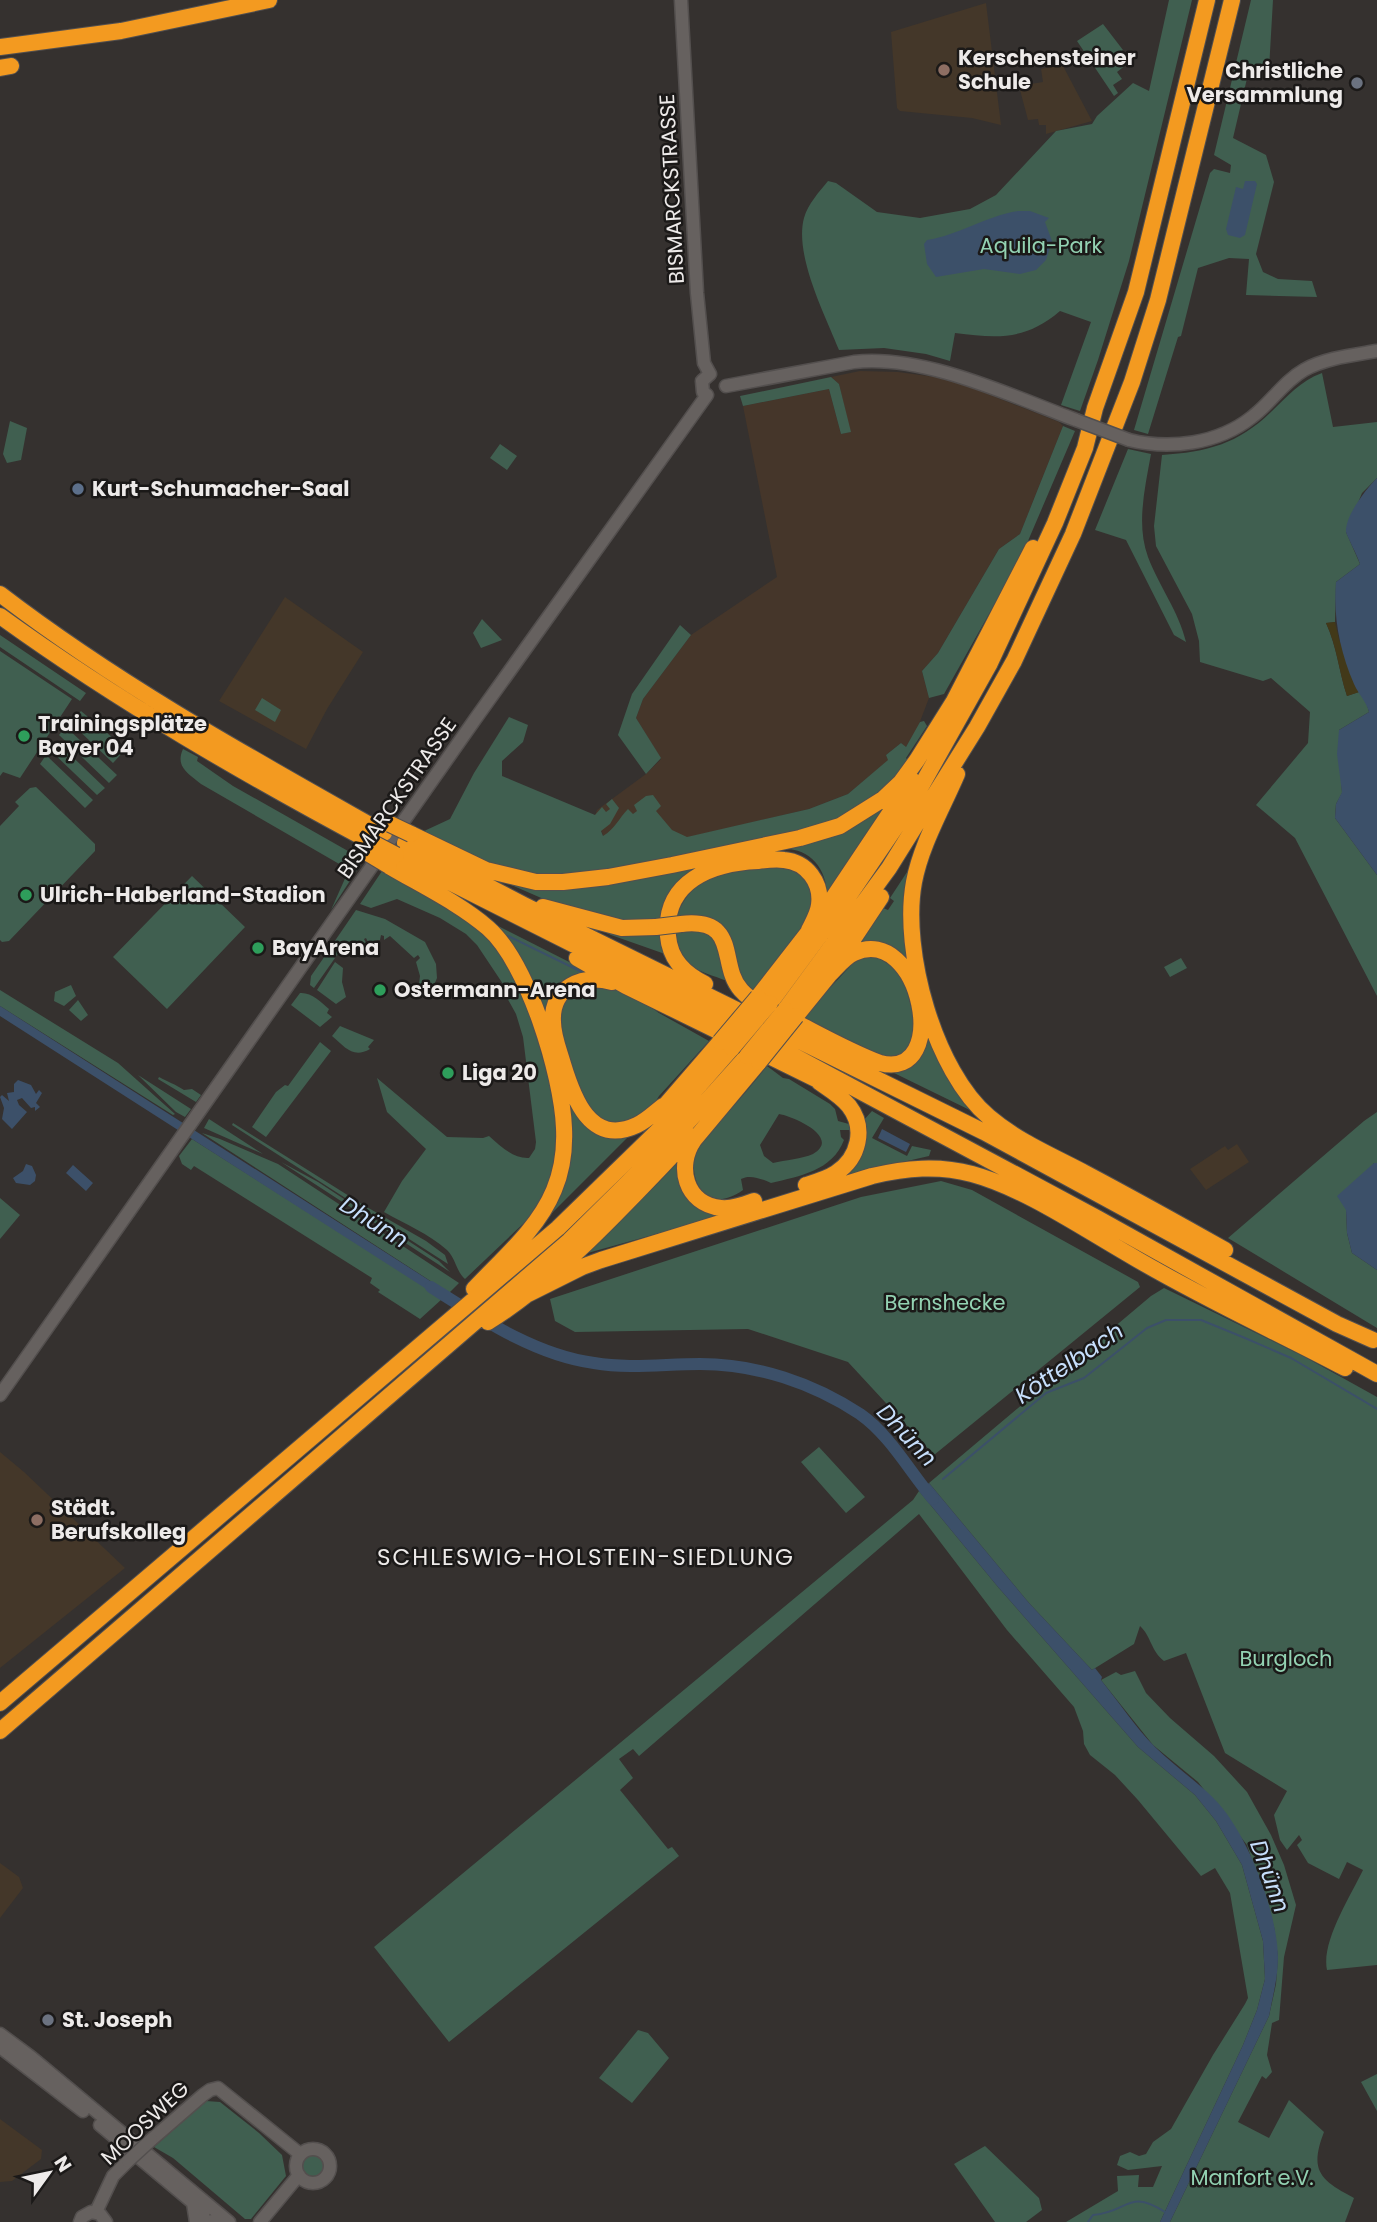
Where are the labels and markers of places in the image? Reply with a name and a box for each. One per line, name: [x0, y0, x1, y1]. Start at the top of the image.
place label: Kerschensteiner Schule: [958, 43, 1136, 96]
place label: Christliche Versammlung: [1187, 56, 1343, 109]
marker: Kerschensteiner Schule: [936, 62, 952, 78]
marker: Christliche Versammlung: [1349, 75, 1365, 91]
place label: Kurt-Schumacher-Saal: [92, 474, 350, 503]
marker: Kurt-Schumacher-Saal: [70, 481, 86, 497]
place label: Trainingsplätze Bayer 04: [38, 709, 207, 762]
marker: Trainingsplätze Bayer 04: [16, 728, 32, 744]
place label: Ulrich-Haberland-Stadion: [40, 880, 326, 909]
marker: Ulrich-Haberland-Stadion: [18, 887, 34, 903]
place label: BayArena: [272, 933, 379, 962]
marker: BayArena: [250, 940, 266, 956]
place label: Ostermann-Arena: [394, 975, 595, 1004]
marker: Ostermann-Arena: [372, 982, 388, 998]
place label: Liga 20: [462, 1058, 537, 1087]
marker: Liga 20: [440, 1065, 456, 1081]
place label: Städt. Berufskolleg: [51, 1493, 186, 1546]
marker: Städt. Berufskolleg: [29, 1512, 45, 1528]
place label: St. Joseph: [62, 2005, 172, 2034]
marker: St. Joseph: [40, 2012, 56, 2028]

